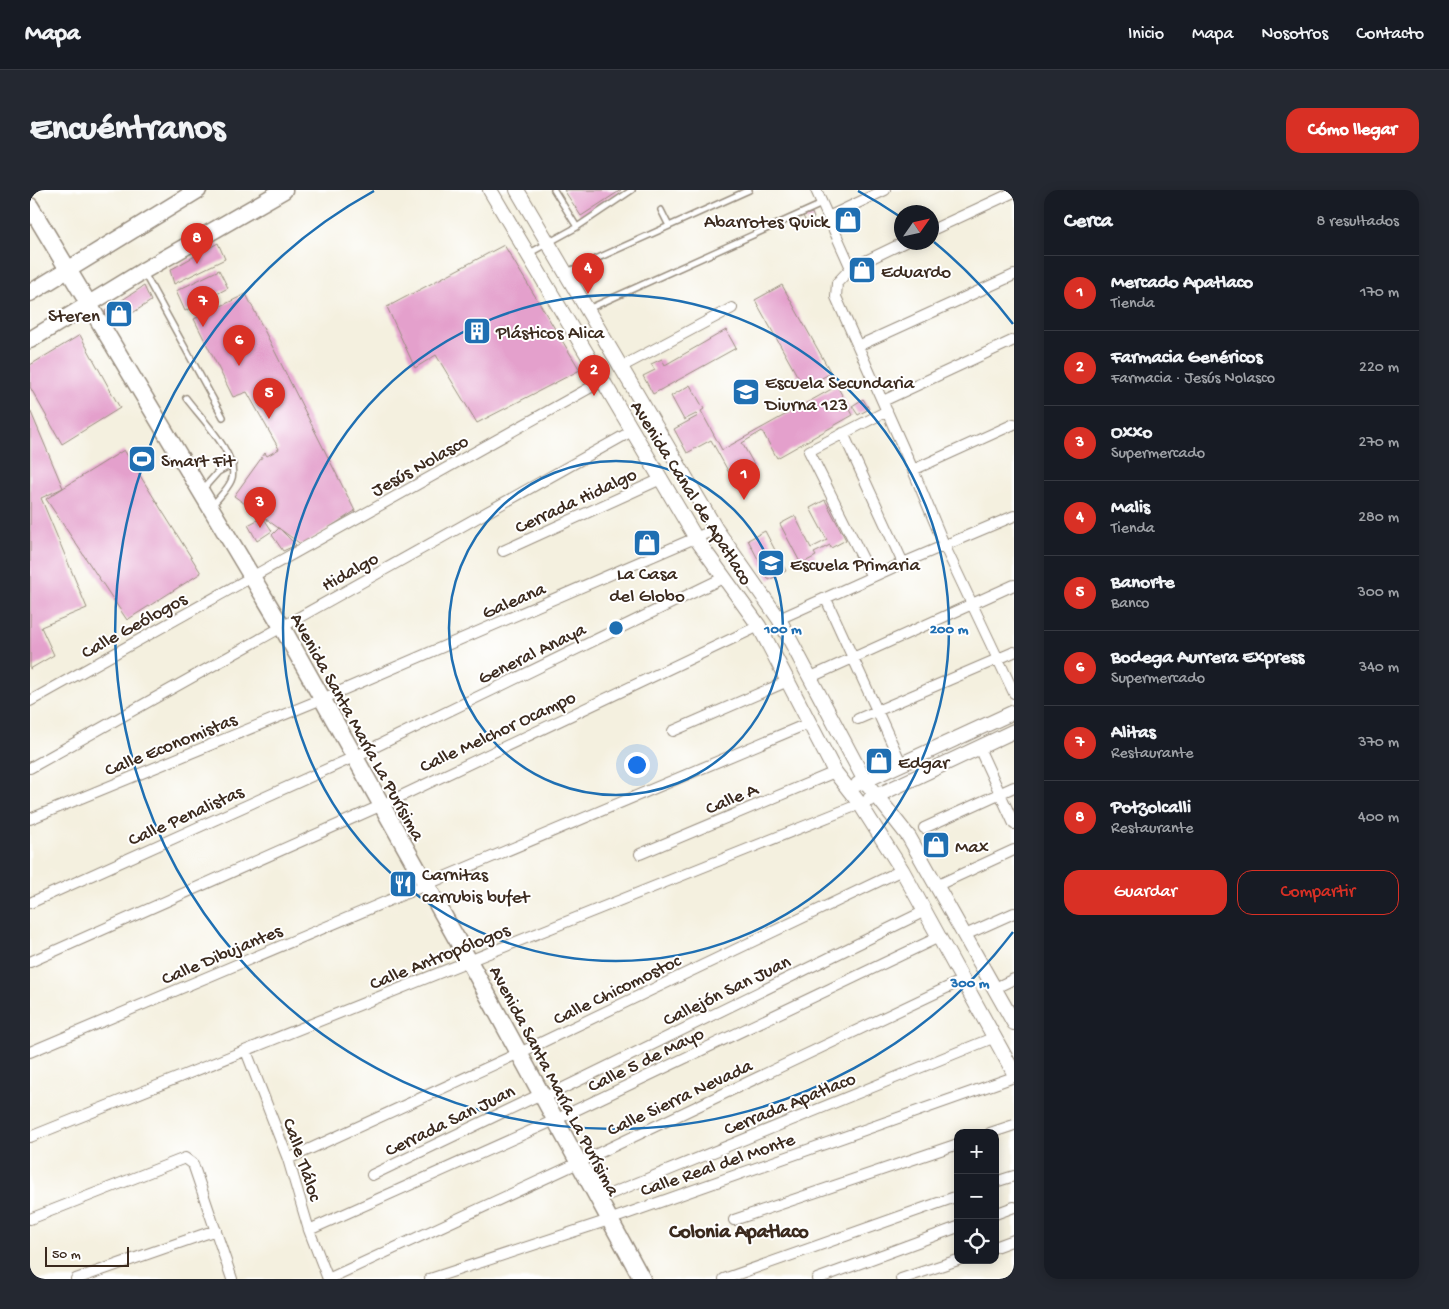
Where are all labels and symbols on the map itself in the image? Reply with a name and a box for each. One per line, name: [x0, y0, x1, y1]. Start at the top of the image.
shop icon: Abarrotes Quick: [833, 205, 863, 235]
north arrow: [894, 205, 939, 250]
place label: Abarrotes Quick: [704, 212, 831, 235]
pin: 8: [181, 223, 213, 264]
pin: 4: [572, 253, 604, 294]
shop icon: Eduardo: [847, 255, 877, 285]
place label: Eduardo: [881, 262, 951, 285]
pin: 7: [187, 286, 219, 327]
shop icon: Steren: [104, 299, 134, 329]
place label: Steren: [48, 306, 100, 329]
building icon: Plásticos Alica: [462, 316, 492, 346]
place label: Plásticos Alica: [495, 323, 606, 346]
pin: 6: [223, 325, 255, 366]
pin: 2: [578, 355, 610, 396]
place label: Escuela Secundaria Diurna 123: [763, 373, 916, 418]
school or university icon: Escuela Secundaria Diurna 123: [731, 377, 761, 407]
pin: 5: [253, 378, 285, 419]
street label: Avenida Canal de Apatlaco: [624, 397, 756, 590]
street label: Jesús Nolasco: [368, 431, 473, 503]
sports icon: Smart Fit: [127, 444, 157, 474]
place label: Smart Fit: [161, 451, 237, 474]
pin: 1: [728, 459, 760, 500]
street label: Cerrada Hidalgo: [512, 464, 641, 540]
pin: 3: [244, 487, 276, 528]
shop icon: La Casa del Globo: [632, 528, 662, 558]
street label: Hidalgo: [318, 548, 383, 598]
school or university icon: Escuela Primaria: [756, 548, 786, 578]
place label: Escuela Primaria: [790, 555, 921, 578]
place label: La Casa del Globo: [609, 564, 685, 609]
street label: Galeana: [479, 578, 551, 626]
street label: Calle Geólogos: [78, 588, 192, 665]
street label: Avenida Santa María La Purísima: [284, 610, 429, 847]
street label: General Anaya: [475, 618, 592, 691]
centre of rings: [607, 619, 625, 637]
text: 100 m: [763, 621, 802, 639]
text: 200 m: [930, 621, 969, 639]
street label: Calle Melchor Ocampo: [417, 687, 580, 779]
street label: Calle Economistas: [102, 709, 242, 783]
shop icon: Edgar: [864, 746, 894, 776]
your location: [624, 752, 650, 778]
place label: Edgar: [898, 753, 951, 776]
street label: Calle A: [703, 778, 764, 822]
street label: Calle Penalistas: [125, 781, 249, 853]
shop icon: Max: [921, 830, 951, 860]
place label: Max: [955, 837, 989, 860]
place label: Carnitas carrubis bufet: [422, 865, 532, 910]
restaurant icon: Carnitas carrubis bufet: [388, 869, 418, 899]
street label: Calle Antropólogos: [367, 919, 515, 997]
street label: Calle Dibujantes: [159, 920, 287, 992]
street label: Calle Chicomostoc: [550, 950, 685, 1032]
street label: Callejón San Juan: [660, 951, 795, 1033]
street label: Avenida Santa María La Purísima: [482, 963, 624, 1202]
text: 300 m: [949, 975, 990, 993]
street label: Calle 5 de Mayo: [585, 1023, 708, 1099]
street label: Calle Sierra Nevada: [604, 1055, 758, 1143]
street label: Cerrada Apatlaco: [721, 1068, 860, 1142]
street label: Cerrada San Juan: [382, 1081, 519, 1164]
street label: Calle Tláloc: [276, 1116, 326, 1205]
street label: Calle Real del Monte: [638, 1129, 799, 1204]
district label: Colonia Apatlaco: [668, 1222, 809, 1245]
scale bar: [45, 1244, 129, 1267]

